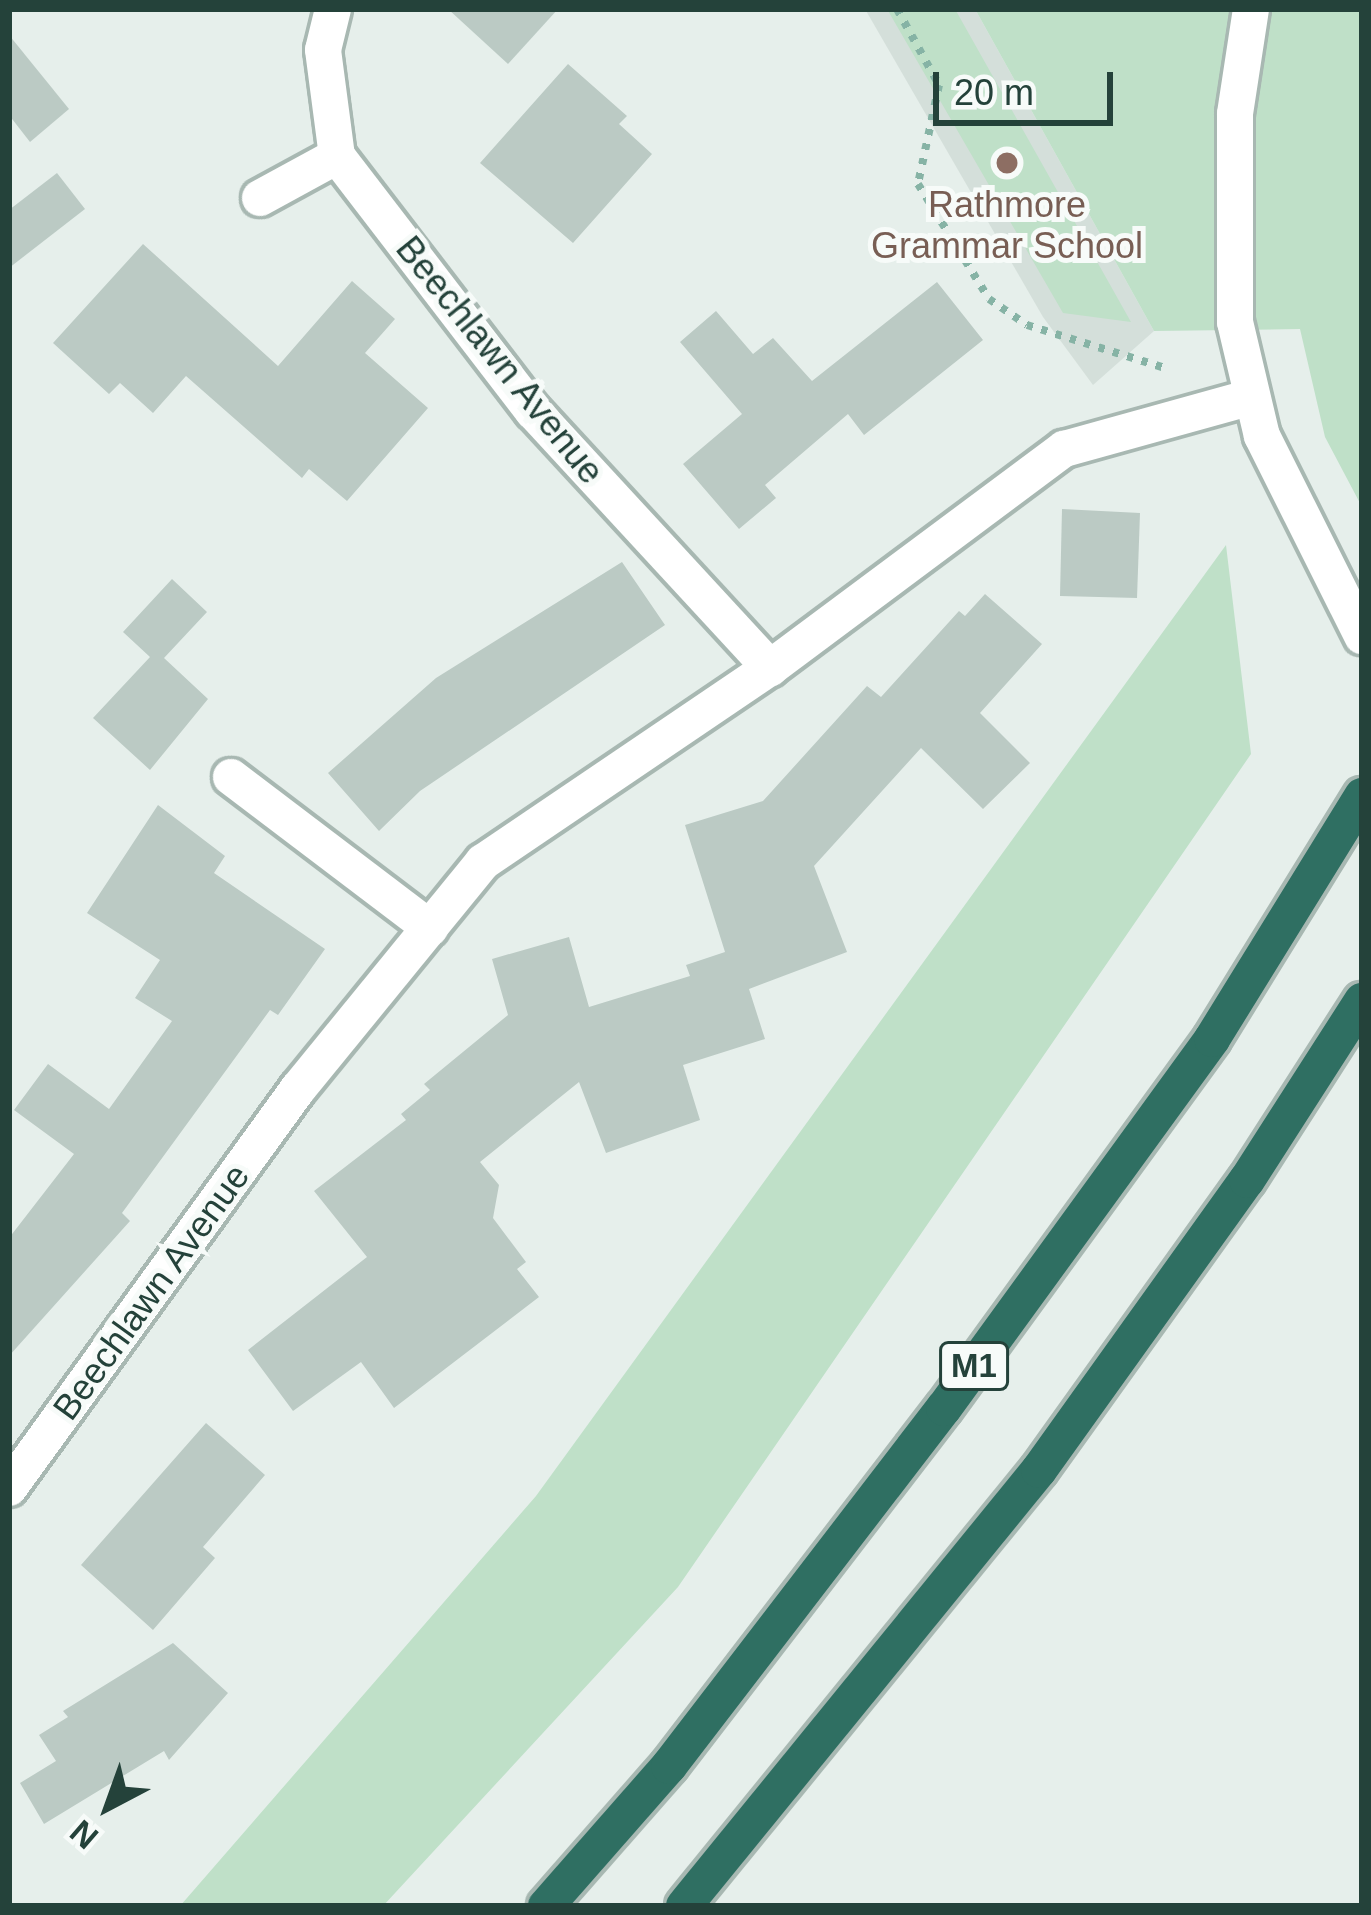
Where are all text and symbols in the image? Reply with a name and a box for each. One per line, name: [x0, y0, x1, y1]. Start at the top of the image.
scale bar: [939, 48, 1119, 122]
text: 20 m: [954, 72, 1034, 113]
marker: Rathmore Grammar School: [994, 150, 1020, 176]
place label: Rathmore Grammar School: [871, 182, 1143, 267]
street label: Beechlawn Avenue: [386, 227, 614, 493]
street label: Beechlawn Avenue: [43, 1155, 259, 1429]
road number: M1: [938, 1339, 1010, 1393]
north arrow: [48, 1747, 168, 1867]
text: N: [63, 1813, 105, 1856]

